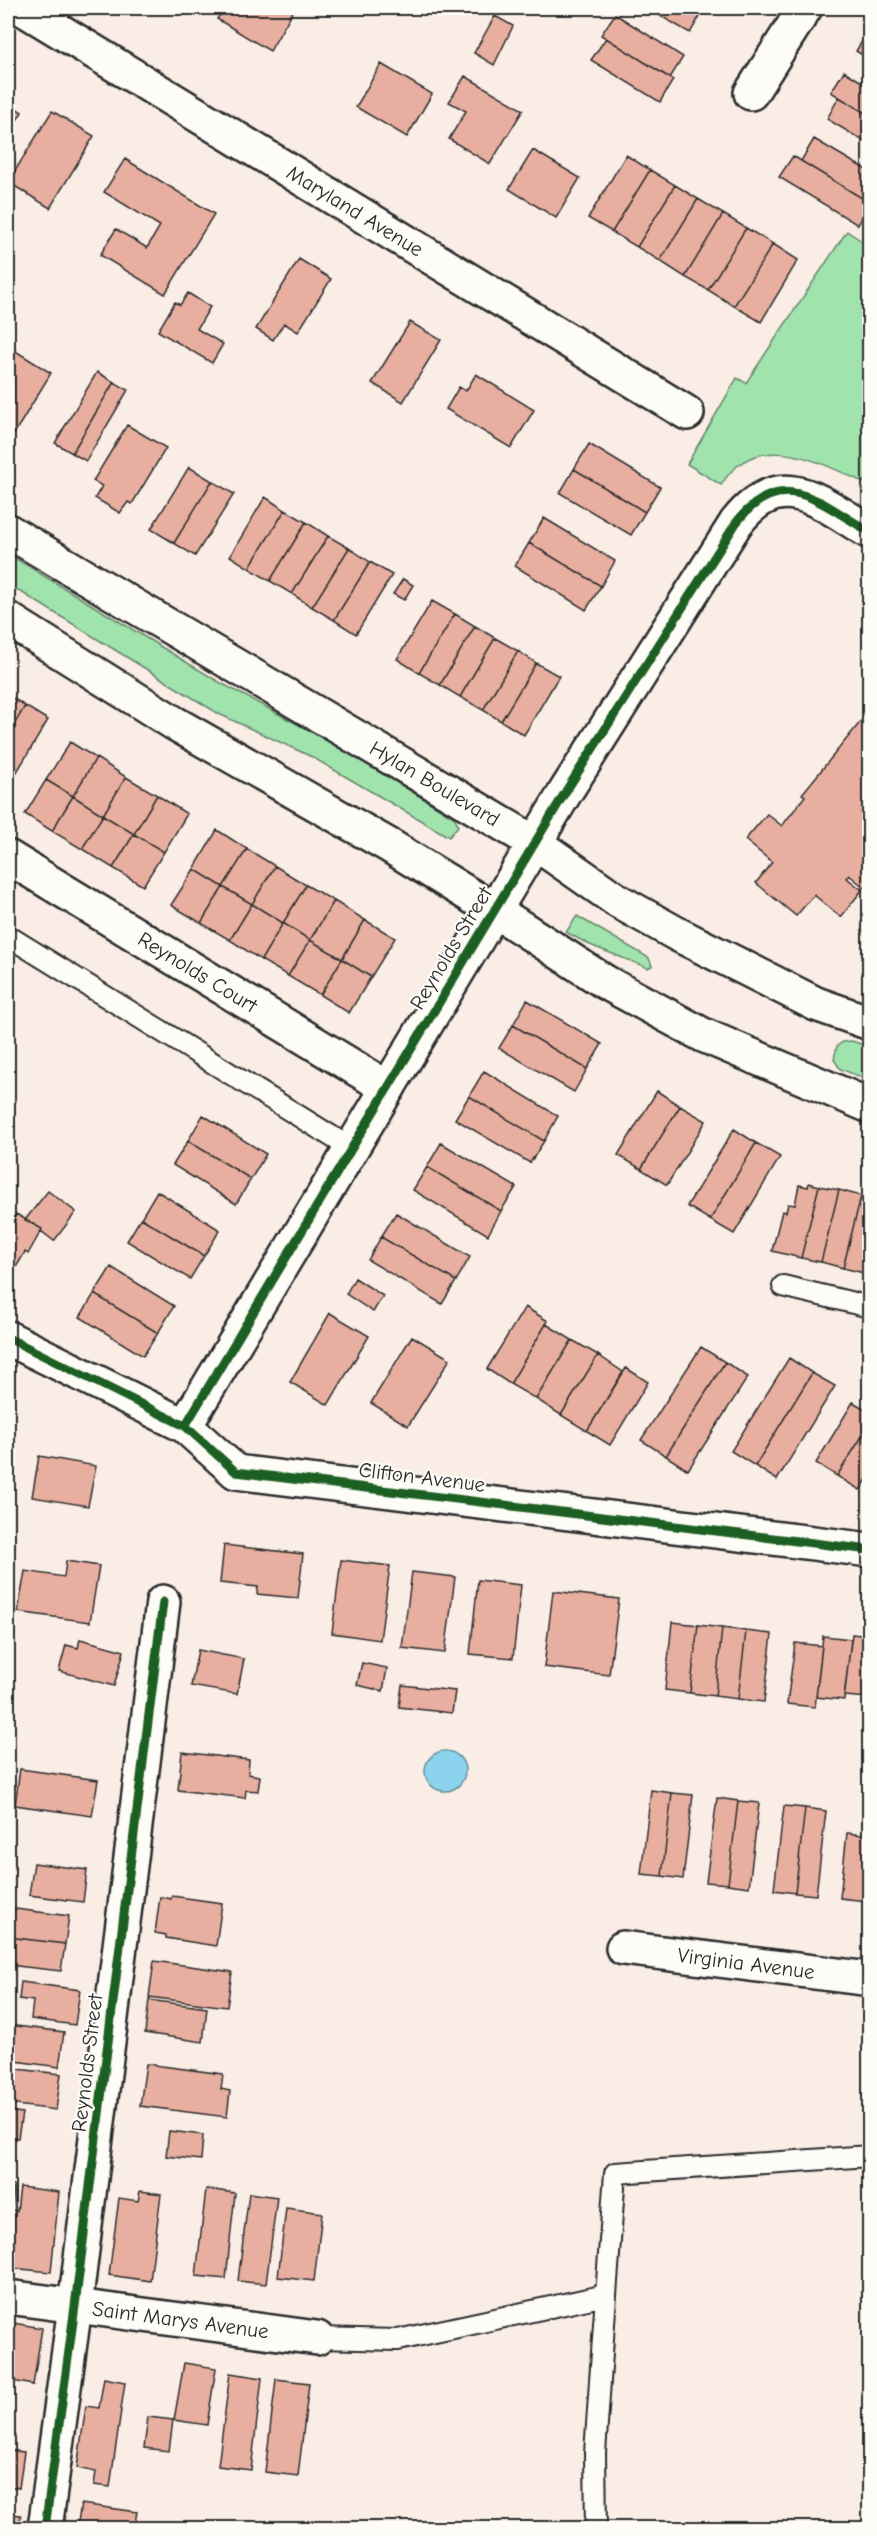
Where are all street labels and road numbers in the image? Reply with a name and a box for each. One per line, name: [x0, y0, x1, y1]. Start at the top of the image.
street label: Maryland Avenue: [282, 160, 428, 262]
street label: Hylan Boulevard: [366, 736, 504, 831]
street label: Reynolds Street: [405, 881, 498, 1014]
street label: Reynolds Court: [134, 927, 263, 1018]
street label: Clifton Avenue: [357, 1457, 487, 1497]
street label: Virginia Avenue: [676, 1943, 816, 1984]
street label: Reynolds Street: [67, 1992, 107, 2133]
street label: Saint Marys Avenue: [91, 2296, 270, 2343]

